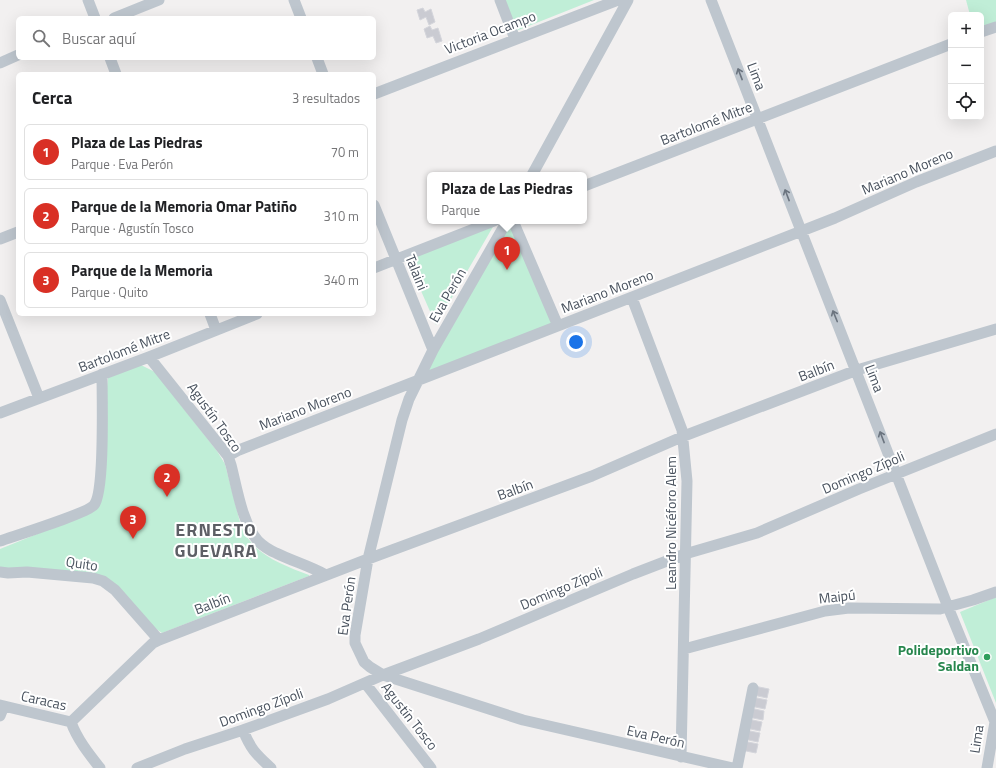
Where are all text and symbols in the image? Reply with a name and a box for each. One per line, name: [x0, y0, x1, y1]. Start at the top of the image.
street label: Victoria Ocampo: [441, 5, 539, 59]
map controls: [948, 12, 984, 120]
button: +: [948, 12, 984, 48]
search box: [16, 16, 376, 60]
icon: search: [30, 27, 52, 49]
text: Buscar aquí: [62, 27, 135, 50]
button: −: [948, 48, 984, 84]
street label: Lima: [742, 59, 772, 93]
one-way arrow: [736, 69, 744, 81]
button: locate: [948, 84, 984, 120]
text: Cerca: [32, 85, 72, 111]
text: 3 resultados: [292, 88, 360, 108]
street label: Bartolomé Mitre: [657, 96, 755, 150]
text: Plaza de Las Piedras: [71, 131, 203, 154]
text: 1: [42, 142, 50, 162]
text: 70 m: [331, 142, 359, 162]
street label: Mariano Moreno: [858, 142, 956, 200]
text: Parque · Eva Perón: [71, 154, 173, 174]
popup: [427, 172, 587, 224]
text: Plaza de Las Piedras: [441, 177, 573, 200]
one-way arrow: [783, 190, 791, 202]
text: Parque de la Memoria Omar Patiño: [71, 195, 297, 218]
text: Parque: [441, 200, 480, 220]
text: 2: [42, 206, 50, 226]
text: 310 m: [323, 206, 359, 226]
text: Parque · Agustín Tosco: [71, 218, 194, 238]
pin: 1: [494, 237, 520, 270]
street label: Talaini: [400, 251, 434, 293]
text: Parque de la Memoria: [71, 259, 213, 282]
street label: Eva Perón: [423, 264, 471, 326]
street label: Mariano Moreno: [558, 264, 656, 318]
text: 3: [42, 270, 50, 290]
text: 340 m: [323, 270, 359, 290]
text: Parque · Quito: [71, 282, 148, 302]
one-way arrow: [831, 311, 839, 323]
street label: Bartolomé Mitre: [75, 323, 173, 377]
your location: [566, 332, 586, 352]
street label: Balbín: [795, 354, 837, 386]
street label: Lima: [860, 361, 890, 395]
street label: Agustín Tosco: [183, 378, 247, 456]
street label: Mariano Moreno: [256, 381, 354, 435]
one-way arrow: [878, 432, 886, 444]
street label: Domingo Zípoli: [818, 445, 908, 499]
street label: Leandro Nicéforo Alem: [660, 456, 681, 590]
pin: 2: [154, 464, 180, 497]
street label: Balbín: [494, 473, 536, 505]
pin: 3: [120, 506, 146, 539]
district label: ERNESTO GUEVARA: [175, 516, 257, 564]
street label: Quito: [65, 550, 99, 576]
street label: Domingo Zípoli: [516, 561, 606, 615]
street label: Eva Perón: [331, 575, 361, 637]
street label: Maipú: [818, 584, 856, 608]
street label: Balbín: [191, 587, 233, 619]
place label: Polideportivo Saldan: [898, 639, 979, 676]
marker: Polideportivo Saldan: [982, 652, 992, 662]
street label: Agustín Tosco: [377, 677, 443, 755]
street label: Domingo Zípoli: [216, 682, 306, 732]
street label: Caracas: [19, 685, 69, 715]
street label: Eva Perón: [625, 719, 687, 753]
street label: Lima: [963, 723, 989, 755]

